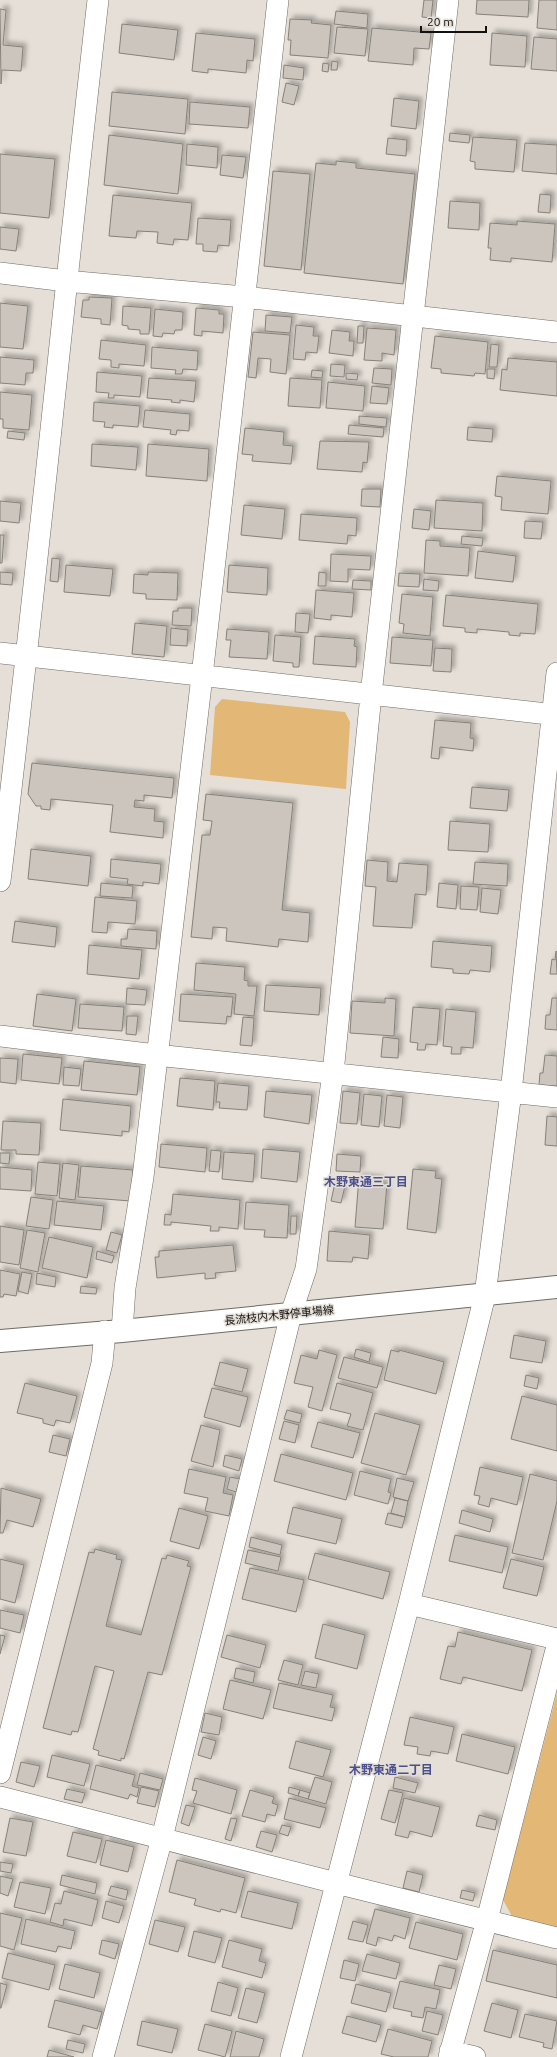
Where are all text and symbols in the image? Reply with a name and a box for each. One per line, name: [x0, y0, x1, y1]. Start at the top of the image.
scale bar: [421, 8, 486, 34]
text: 20 m: [427, 15, 454, 28]
district label: 木野東通三丁目: [324, 1175, 408, 1188]
street label: 長流枝内木野停車場線: [224, 1303, 334, 1327]
district label: 木野東通二丁目: [349, 1763, 433, 1776]

